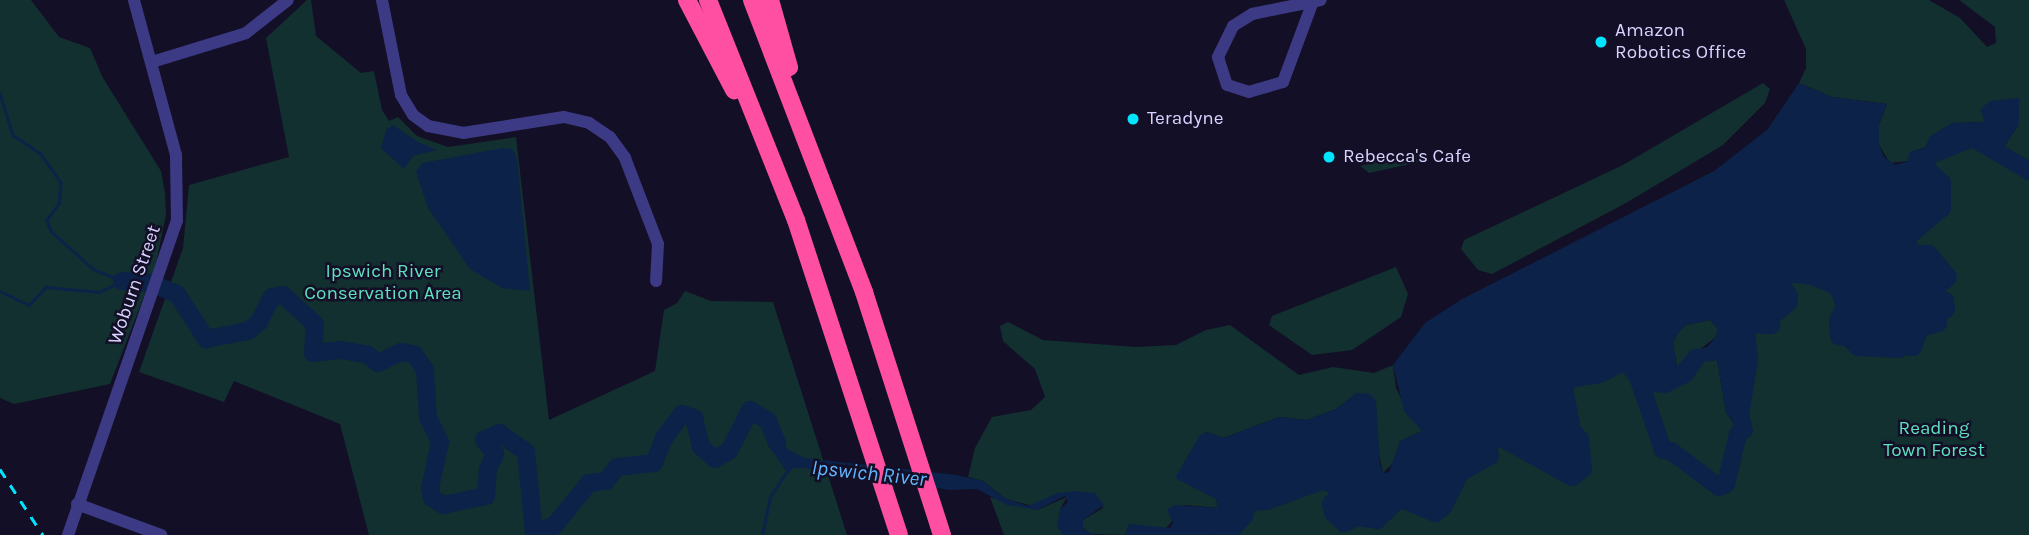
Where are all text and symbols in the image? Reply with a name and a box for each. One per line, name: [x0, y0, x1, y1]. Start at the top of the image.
place label: Amazon Robotics Office: [1615, 20, 1746, 64]
marker: Amazon Robotics Office: [1593, 34, 1609, 50]
place label: Teradyne: [1147, 108, 1223, 130]
marker: Teradyne: [1125, 111, 1141, 127]
place label: Rebecca's Cafe: [1343, 146, 1471, 168]
marker: Rebecca's Cafe: [1321, 149, 1337, 165]
street label: Woburn Street: [104, 222, 166, 348]
park label: Ipswich River Conservation Area: [304, 261, 462, 305]
park label: Reading Town Forest: [1883, 418, 1985, 462]
water label: Ipswich River: [810, 454, 928, 492]

